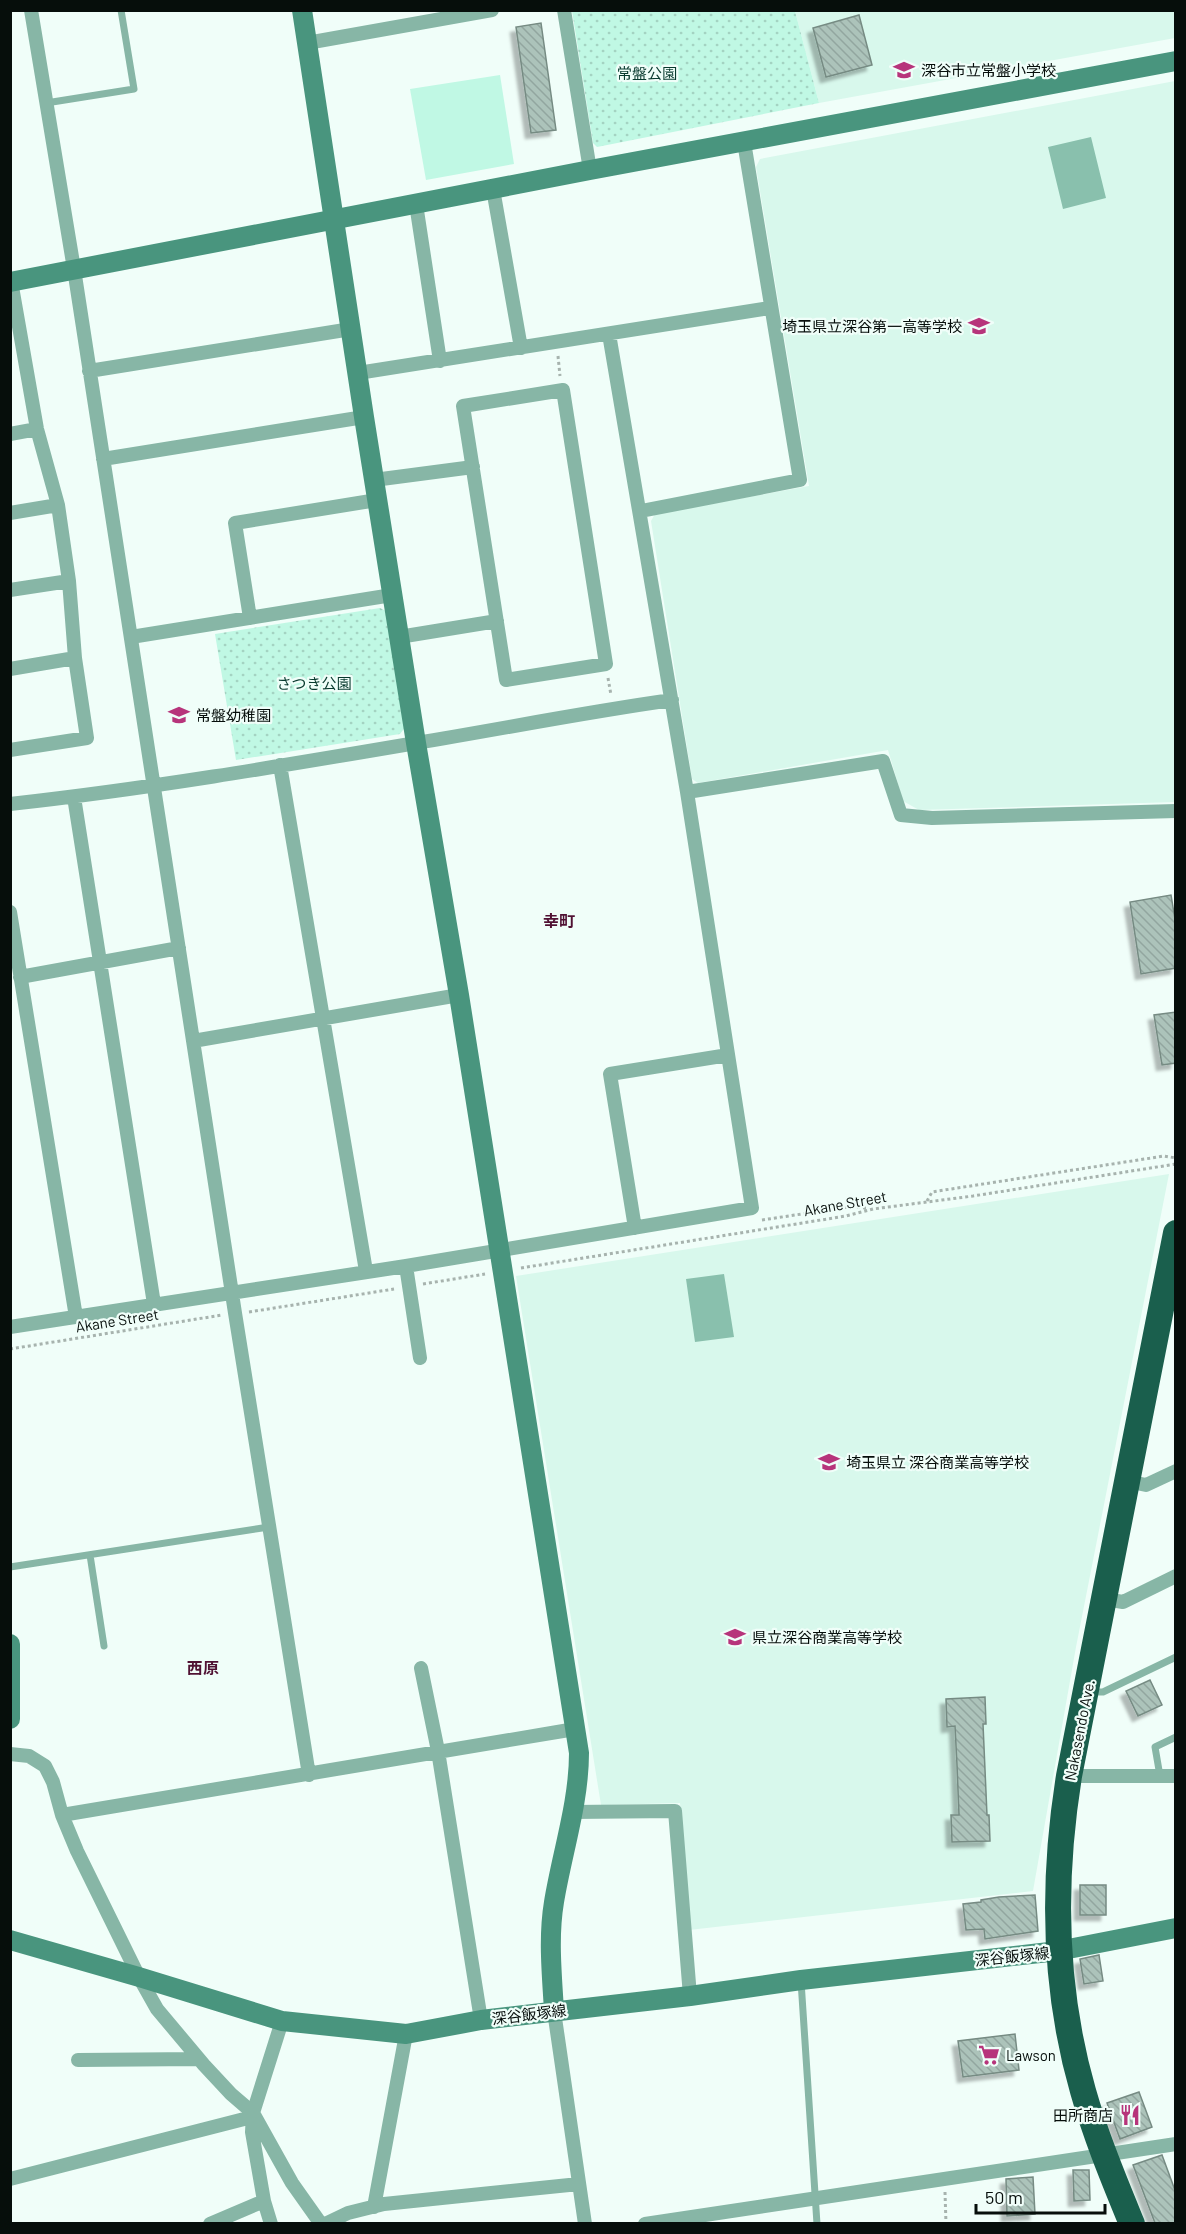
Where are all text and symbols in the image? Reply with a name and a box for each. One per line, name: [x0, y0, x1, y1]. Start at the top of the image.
school or university icon: 深谷市立常盤小学校: [892, 58, 916, 82]
place label: 深谷市立常盤小学校: [921, 61, 1056, 79]
park label: 常盤公園: [617, 64, 677, 82]
school or university icon: 埼玉県立深谷第一高等学校: [967, 314, 991, 338]
place label: 埼玉県立深谷第一高等学校: [782, 317, 962, 335]
park label: さつき公園: [276, 674, 352, 692]
school or university icon: 常盤幼稚園: [167, 703, 191, 727]
place label: 常盤幼稚園: [196, 706, 271, 724]
district label: 幸町: [543, 911, 575, 930]
street label: Akane Street: [802, 1187, 888, 1219]
street label: Akane Street: [74, 1305, 160, 1335]
school or university icon: 埼玉県立 深谷商業高等学校: [817, 1450, 841, 1474]
place label: 埼玉県立 深谷商業高等学校: [846, 1453, 1029, 1471]
school or university icon: 県立深谷商業高等学校: [723, 1625, 747, 1649]
place label: 県立深谷商業高等学校: [752, 1628, 902, 1646]
district label: 西原: [187, 1658, 219, 1677]
street label: Nakasendo Ave.: [1060, 1678, 1098, 1782]
street label: 深谷飯塚線: [974, 1943, 1050, 1969]
street label: 深谷飯塚線: [491, 2000, 567, 2028]
supermarket icon: Lawson: [977, 2043, 1001, 2067]
place label: Lawson: [1006, 2046, 1056, 2064]
restaurant icon: 田所商店: [1118, 2103, 1142, 2127]
place label: 田所商店: [1053, 2106, 1113, 2124]
scale bar: [976, 2177, 1105, 2215]
text: 50 m: [985, 2186, 1023, 2208]

